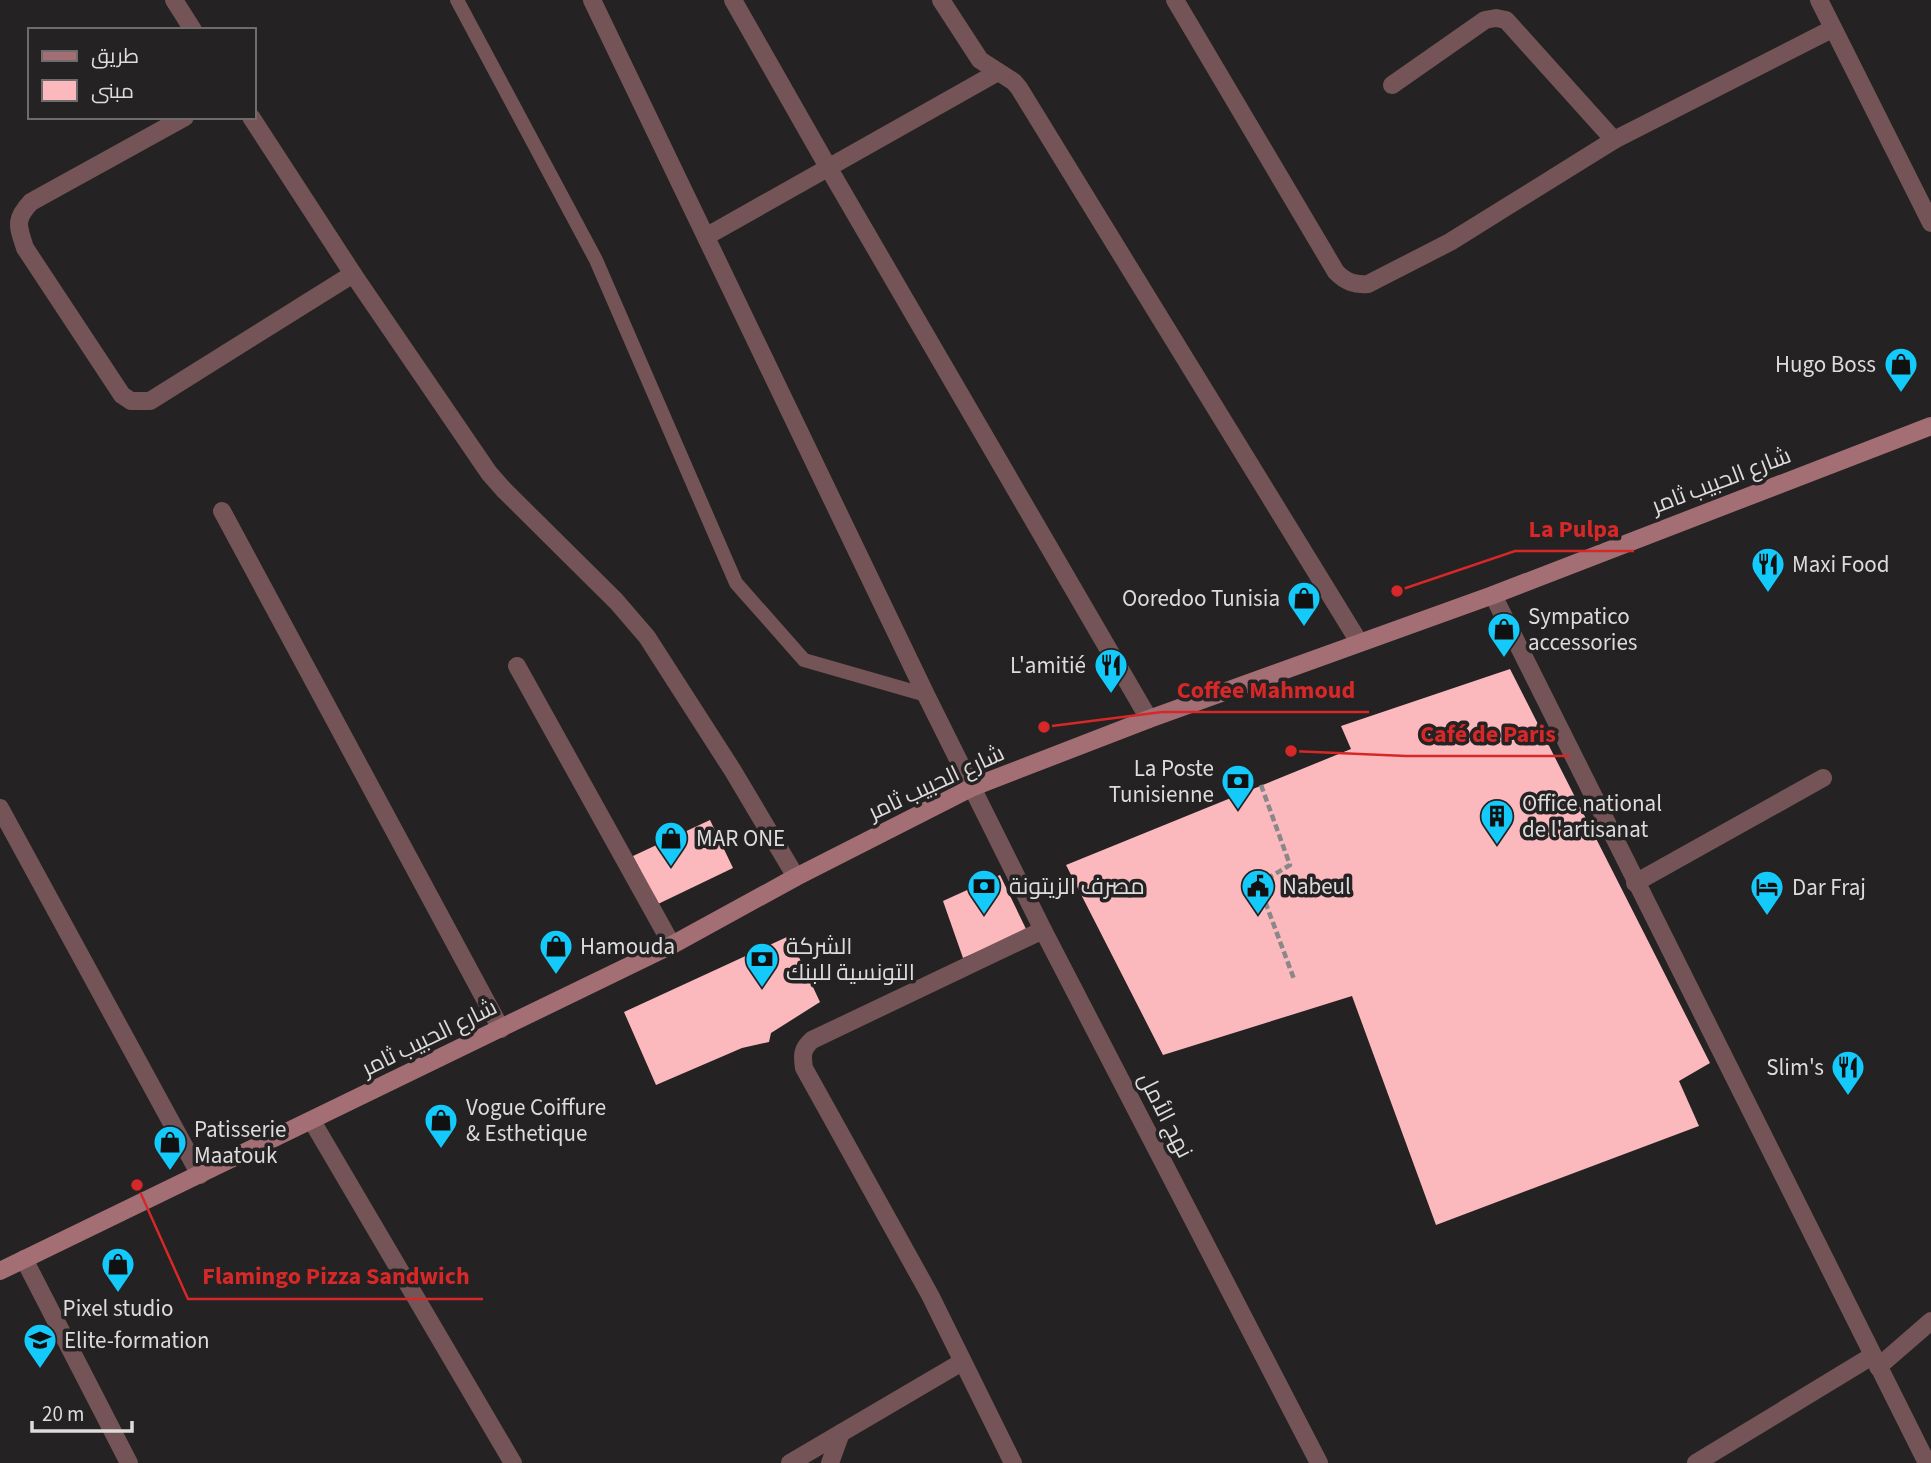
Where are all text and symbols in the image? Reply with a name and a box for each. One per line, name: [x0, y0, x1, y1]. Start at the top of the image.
legend: [28, 28, 256, 119]
text: طريق: [91, 41, 139, 71]
text: مبنى: [91, 76, 134, 106]
shop icon: Hugo Boss: [1882, 345, 1920, 394]
place label: Hugo Boss: [1775, 348, 1876, 381]
street label: شارع الحبيب ثامر: [1645, 439, 1796, 523]
callout: La Pulpa: [1515, 506, 1634, 551]
text: La Pulpa: [1529, 512, 1619, 547]
restaurant icon: Maxi Food: [1749, 545, 1787, 594]
place label: Maxi Food: [1792, 548, 1890, 581]
shop icon: Ooredoo Tunisia: [1285, 579, 1323, 628]
place label: Ooredoo Tunisia: [1122, 582, 1280, 615]
place label: Sympatico accessories: [1528, 600, 1637, 659]
shop icon: Sympatico accessories: [1485, 610, 1523, 659]
restaurant icon: L'amitié: [1092, 646, 1130, 695]
place label: L'amitié: [1010, 649, 1086, 682]
callout: Coffee Mahmoud: [1162, 667, 1369, 712]
text: Coffee Mahmoud: [1177, 673, 1355, 708]
callout: Café de Paris: [1406, 711, 1570, 756]
text: Café de Paris: [1420, 717, 1556, 752]
street label: شارع الحبيب ثامر: [861, 736, 1010, 829]
place label: La Poste Tunisienne: [1109, 752, 1214, 811]
bank icon: La Poste Tunisienne: [1219, 762, 1257, 811]
place label: Office national de l'artisanat: [1522, 787, 1662, 846]
building icon: Office national de l'artisanat: [1478, 797, 1516, 846]
shop icon: MAR ONE: [652, 819, 690, 868]
place label: MAR ONE: [696, 822, 785, 855]
bank icon: مصرف الزيتونة: [965, 867, 1003, 916]
public building icon: Nabeul: [1239, 867, 1277, 916]
hotel icon: Dar Fraj: [1748, 868, 1786, 917]
place label: مصرف الزيتونة: [1009, 870, 1145, 903]
place label: Nabeul: [1282, 870, 1351, 903]
place label: Dar Fraj: [1792, 871, 1866, 904]
shop icon: Hamouda: [537, 927, 575, 976]
place label: Hamouda: [580, 930, 675, 963]
place label: الشركة التونسية للبنك: [786, 930, 915, 989]
bank icon: الشركة التونسية للبنك: [743, 940, 781, 989]
street label: شارع الحبيب ثامر: [354, 990, 503, 1085]
restaurant icon: Slim's: [1829, 1048, 1867, 1097]
place label: Slim's: [1766, 1051, 1824, 1084]
street label: نهج الأمل: [1130, 1067, 1201, 1164]
place label: Vogue Coiffure & Esthetique: [466, 1091, 606, 1150]
shop icon: Vogue Coiffure & Esthetique: [422, 1101, 460, 1150]
place label: Patisserie Maatouk: [194, 1113, 286, 1172]
shop icon: Patisserie Maatouk: [151, 1123, 189, 1172]
shop icon: Pixel studio: [99, 1245, 137, 1294]
callout: Flamingo Pizza Sandwich: [188, 1254, 483, 1299]
text: Flamingo Pizza Sandwich: [202, 1259, 470, 1294]
place label: Pixel studio: [63, 1292, 173, 1325]
school or university icon: Elite-formation: [21, 1321, 59, 1370]
place label: Elite-formation: [64, 1324, 210, 1357]
scale bar: [32, 1390, 131, 1434]
text: 20 m: [42, 1399, 84, 1429]

